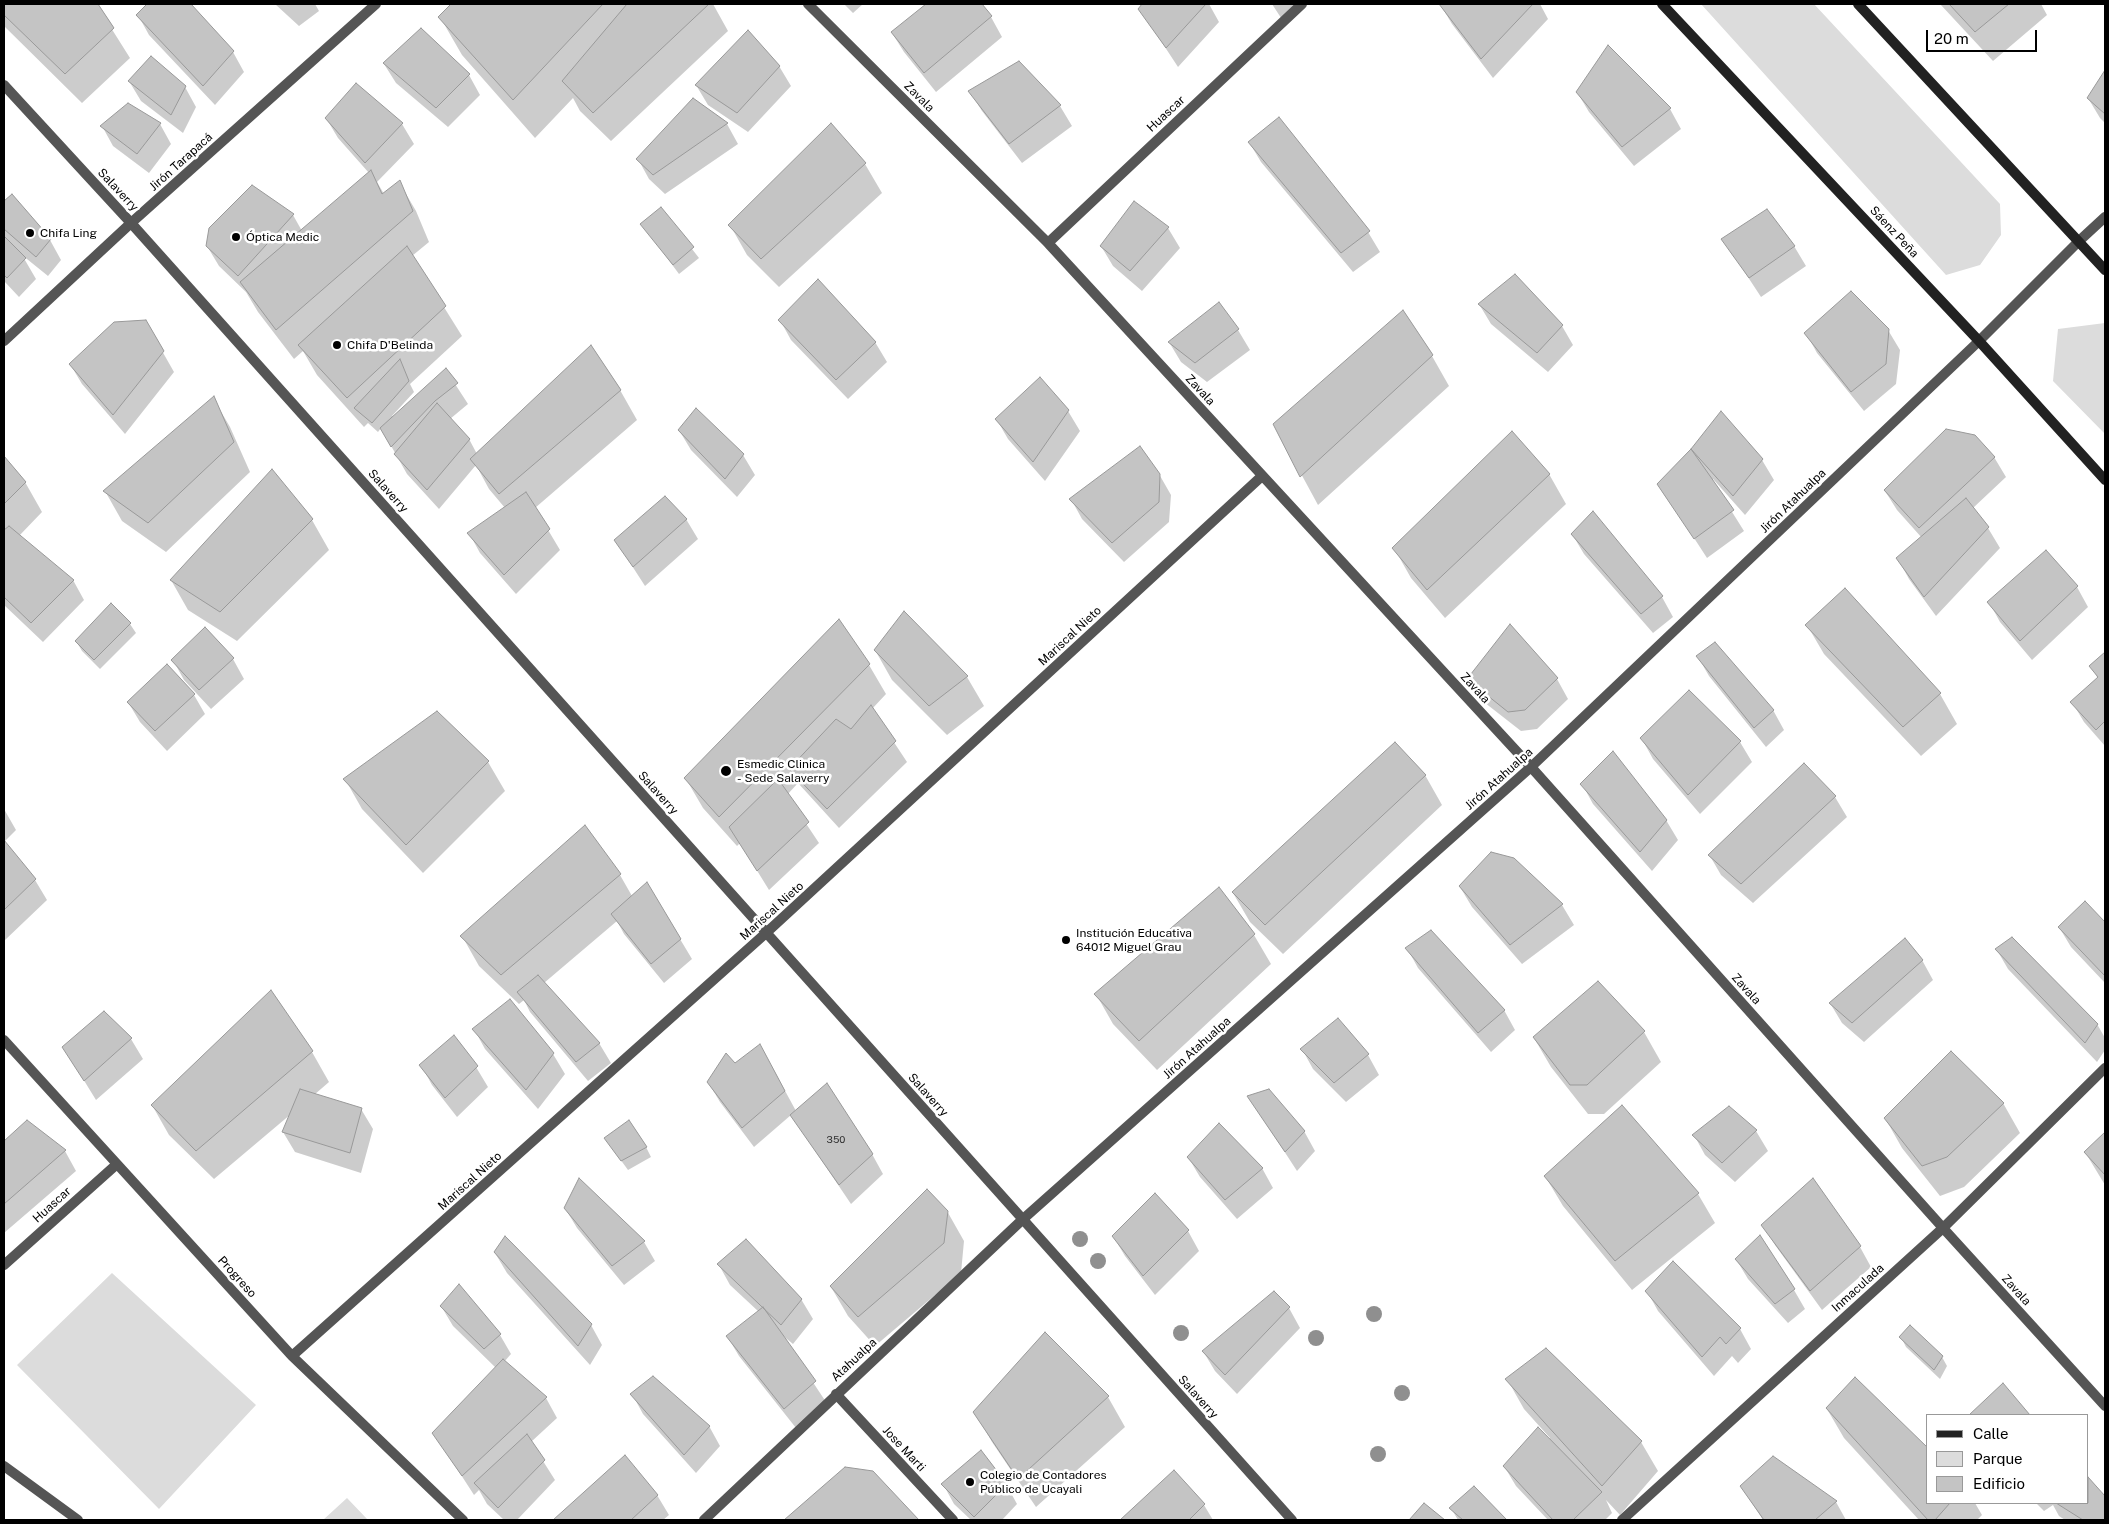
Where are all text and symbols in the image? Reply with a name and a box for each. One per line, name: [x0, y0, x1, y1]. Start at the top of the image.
scale bar: [1929, 20, 2040, 52]
text: 20 m: [1934, 30, 1969, 47]
street label: Zavala: [901, 79, 937, 115]
street label: Huascar: [1144, 93, 1188, 135]
street label: Jirón Tarapacá: [147, 130, 215, 194]
street label: Salaverry: [95, 166, 141, 214]
street label: Sáenz Peña: [1867, 203, 1921, 261]
place label: Chifa Ling: [40, 226, 97, 240]
marker: Chifa Ling: [24, 227, 36, 239]
place label: Óptica Medic: [246, 230, 319, 244]
marker: Óptica Medic: [230, 231, 242, 243]
place label: Chifa D'Belinda: [347, 338, 433, 352]
marker: Chifa D'Belinda: [331, 339, 343, 351]
street label: Zavala: [1182, 372, 1218, 408]
street label: Salaverry: [365, 466, 411, 516]
street label: Jirón Atahualpa: [1757, 466, 1829, 536]
street label: Mariscal Nieto: [1036, 603, 1104, 669]
street label: Zavala: [1457, 670, 1493, 706]
street label: Jirón Atahualpa: [1462, 745, 1536, 813]
place label: Esmedic Clinica - Sede Salaverry: [737, 757, 829, 785]
marker: Esmedic Clinica - Sede Salaverry: [719, 764, 733, 778]
street label: Salaverry: [635, 768, 681, 818]
street label: Mariscal Nieto: [737, 879, 807, 943]
place label: Institución Educativa 64012 Miguel Grau: [1076, 926, 1192, 954]
marker: Institución Educativa 64012 Miguel Grau: [1060, 934, 1072, 946]
street label: Zavala: [1728, 970, 1764, 1008]
street label: Jirón Atahualpa: [1160, 1014, 1234, 1082]
street label: Salaverry: [905, 1070, 951, 1120]
house number: 350: [827, 1134, 845, 1146]
street label: Mariscal Nieto: [435, 1149, 505, 1213]
street label: Huascar: [30, 1184, 74, 1226]
street label: Progreso: [215, 1253, 259, 1301]
street label: Inmaculada: [1829, 1261, 1887, 1315]
street label: Zavala: [1998, 1271, 2034, 1309]
street label: Atahualpa: [828, 1335, 880, 1385]
street label: Salaverry: [1175, 1372, 1221, 1422]
legend: [1926, 1414, 2089, 1504]
street label: Jose Marti: [879, 1423, 929, 1475]
text: Calle: [1973, 1425, 2009, 1442]
text: Parque: [1973, 1450, 2023, 1467]
place label: Colegio de Contadores Público de Ucayali: [980, 1468, 1106, 1496]
text: Edificio: [1973, 1475, 2025, 1492]
marker: Colegio de Contadores Público de Ucayali: [964, 1476, 976, 1488]

